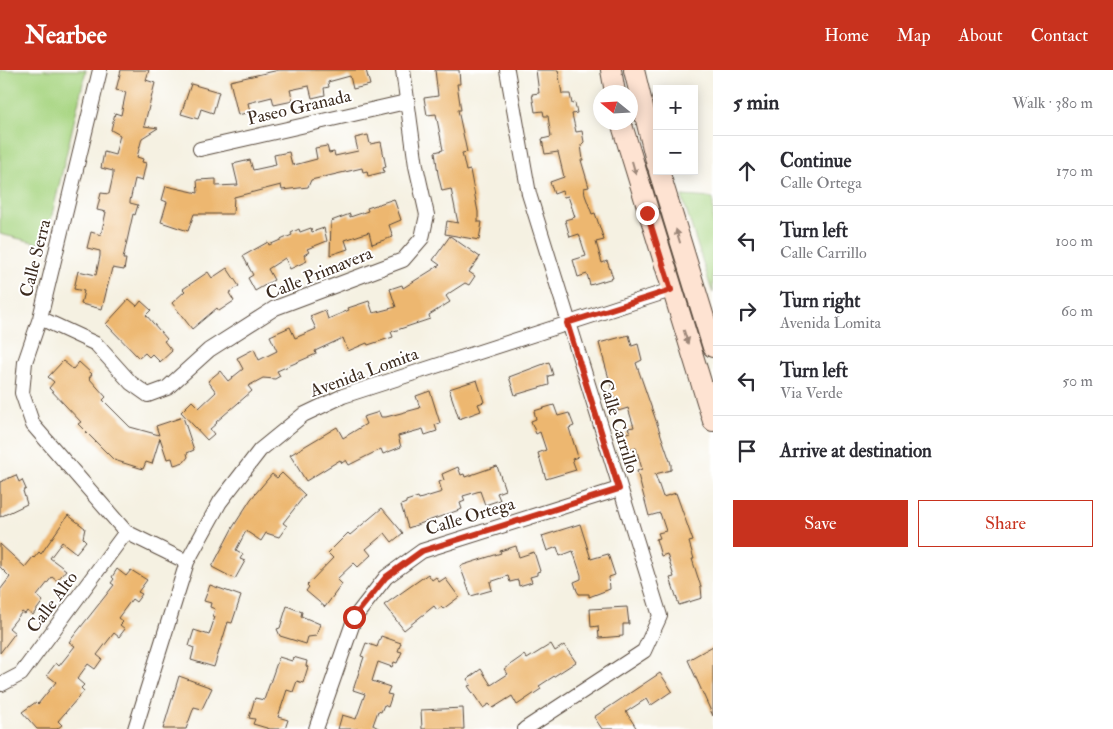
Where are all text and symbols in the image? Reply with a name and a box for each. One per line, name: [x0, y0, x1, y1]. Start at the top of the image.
text: Nearbee: [25, 20, 107, 51]
text: Home: [824, 24, 869, 47]
text: Map: [897, 24, 931, 47]
text: About: [959, 24, 1003, 47]
text: Contact: [1031, 24, 1088, 47]
street label: Paseo Granada: [245, 84, 354, 131]
north arrow: [593, 85, 638, 130]
map controls: [653, 85, 698, 175]
button: +: [653, 85, 698, 130]
text: 5 min: [733, 89, 779, 116]
text: Walk · 380 m: [1012, 93, 1093, 113]
button: −: [653, 130, 698, 175]
text: Continue: [780, 149, 851, 173]
icon: ahead: [733, 157, 761, 185]
one-way arrow: [630, 160, 638, 175]
text: 170 m: [1056, 161, 1093, 181]
text: Calle Ortega: [780, 173, 862, 193]
route end: [636, 202, 659, 225]
street label: Calle Serra: [15, 216, 56, 299]
text: Turn left: [780, 219, 848, 243]
icon: left: [733, 227, 761, 255]
one-way arrow: [674, 228, 681, 243]
text: 100 m: [1055, 231, 1093, 251]
street label: Calle Primavera: [262, 241, 377, 305]
text: Calle Carrillo: [780, 243, 867, 263]
text: Turn right: [780, 289, 860, 313]
icon: right: [733, 297, 761, 325]
text: 60 m: [1061, 301, 1093, 321]
text: Avenida Lomita: [780, 313, 881, 333]
one-way arrow: [683, 329, 690, 344]
street label: Avenida Lomita: [306, 342, 422, 403]
text: Turn left: [780, 359, 848, 383]
icon: left: [733, 367, 761, 395]
text: 50 m: [1062, 371, 1093, 391]
street label: Calle Carrillo: [593, 376, 644, 476]
text: Via Verde: [780, 383, 843, 403]
icon: arrive: [733, 437, 761, 465]
text: Arrive at destination: [780, 439, 932, 463]
street label: Calle Ortega: [423, 492, 518, 541]
button: Save: [733, 500, 908, 547]
button: Share: [918, 500, 1093, 547]
street label: Calle Alto: [22, 567, 83, 638]
route start: [343, 606, 366, 629]

